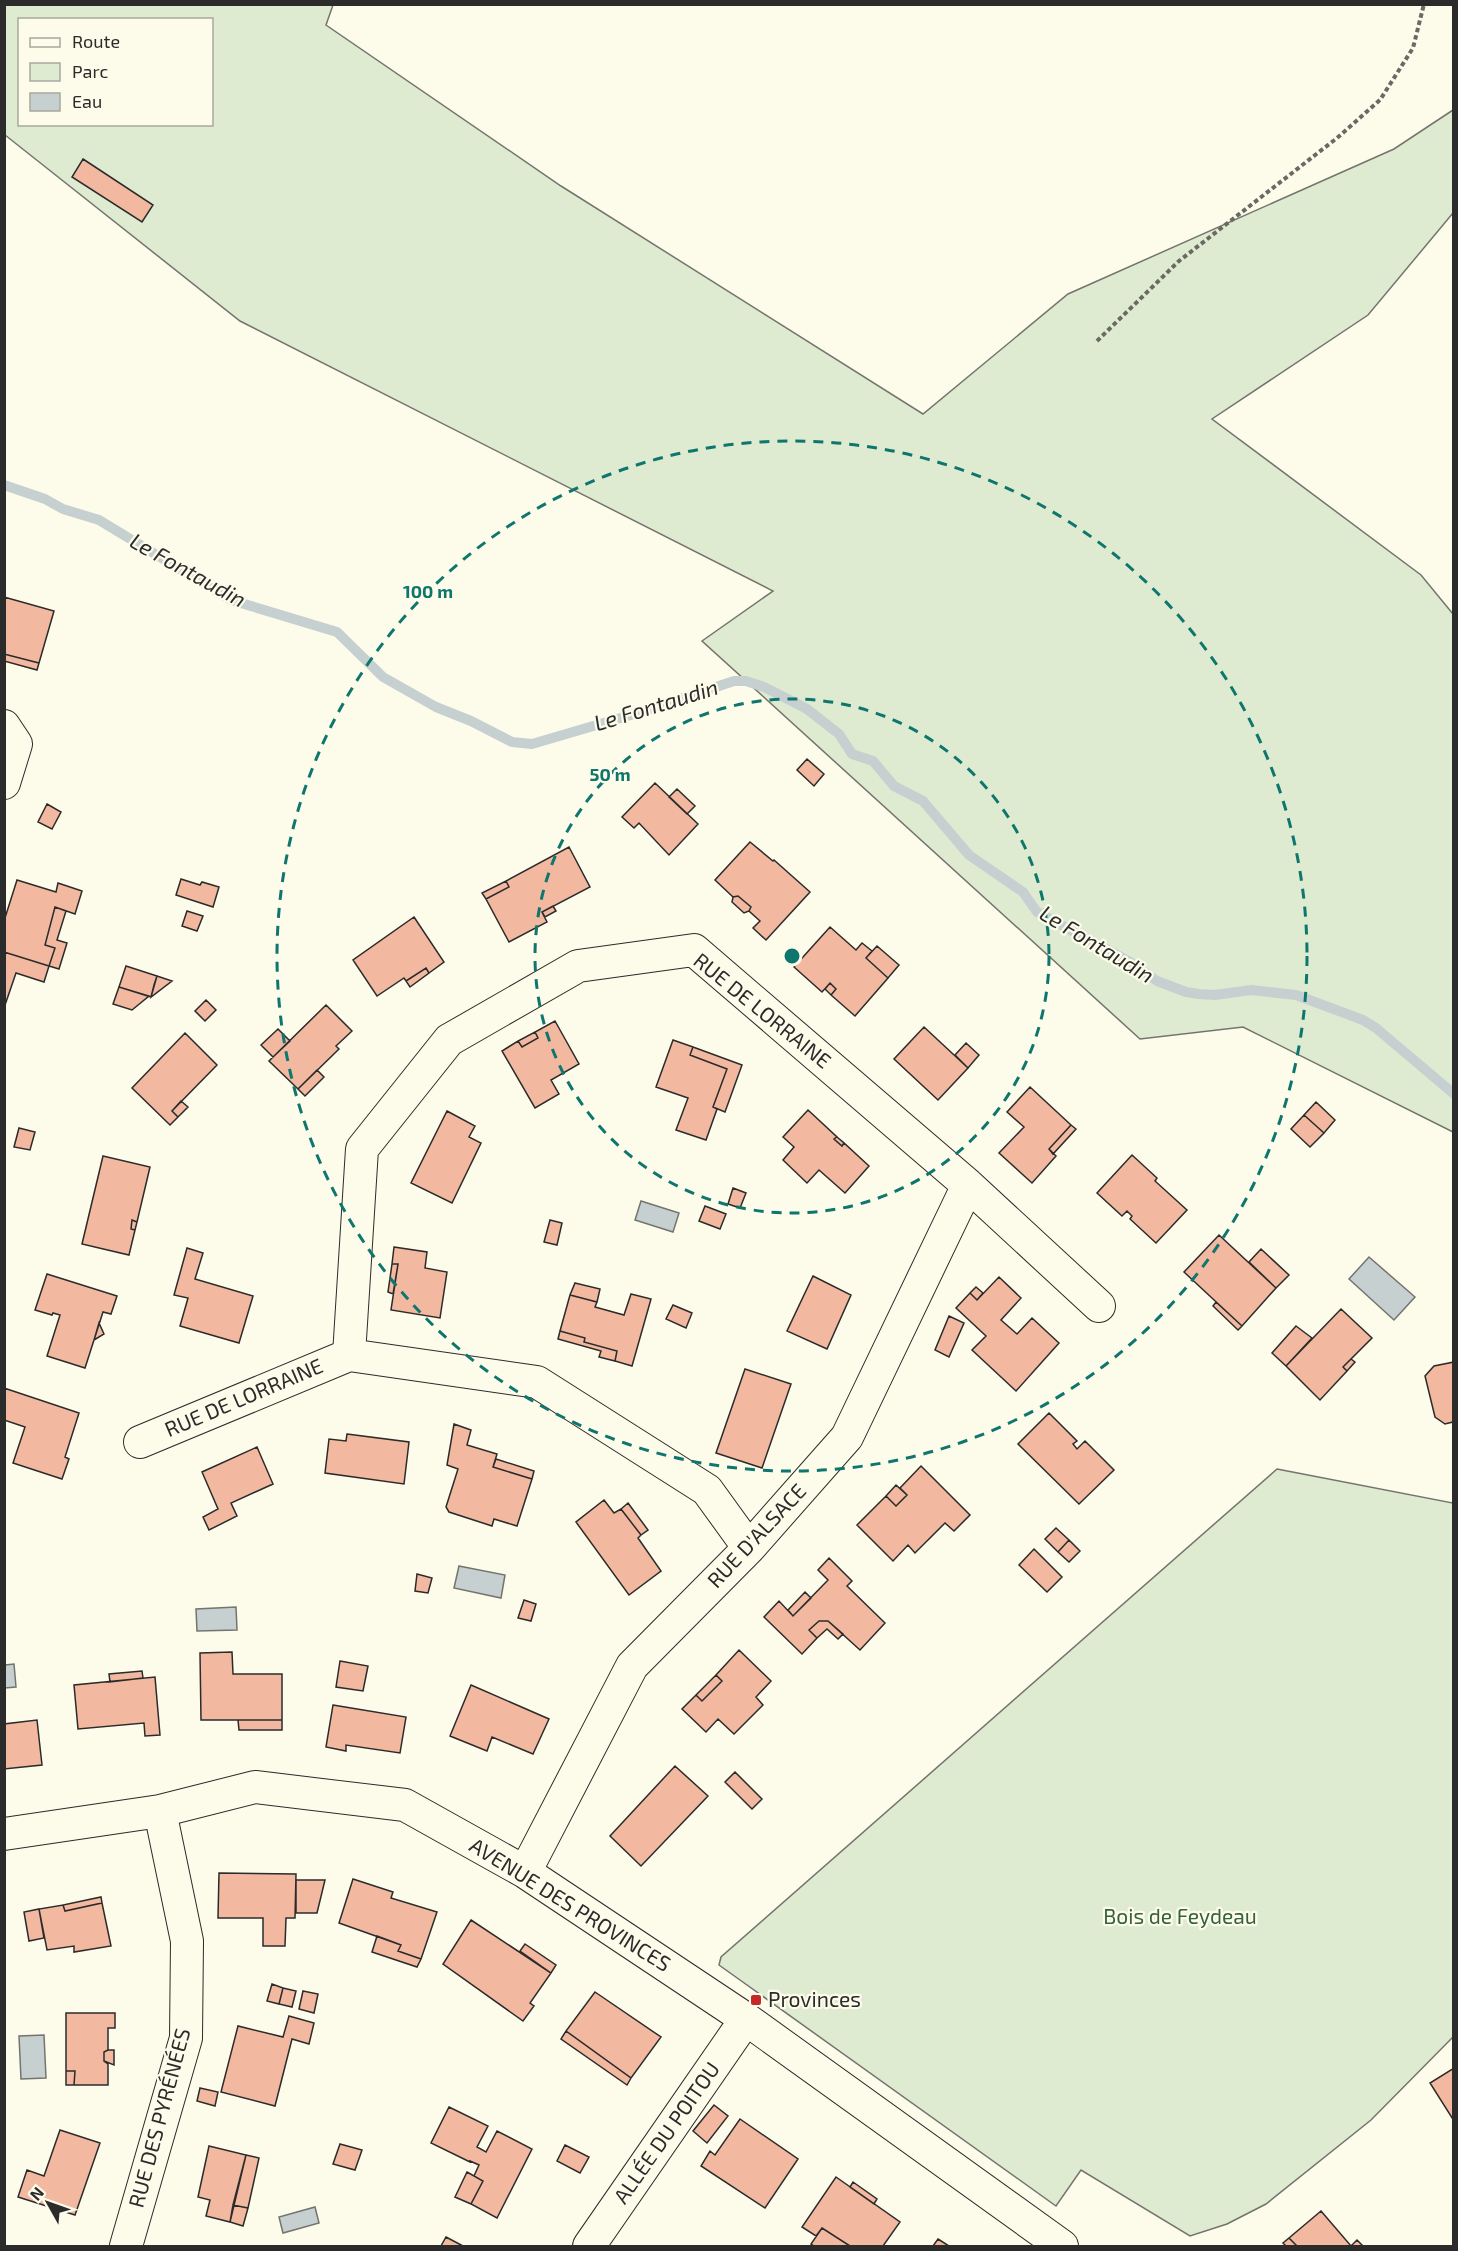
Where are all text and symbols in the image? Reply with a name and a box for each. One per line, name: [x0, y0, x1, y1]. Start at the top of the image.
legend: [18, 18, 213, 126]
text: Route: [72, 30, 120, 52]
text: Parc: [72, 60, 108, 82]
text: Eau: [72, 90, 102, 112]
water label: Le Fontaudin: [126, 527, 251, 612]
text: 100 m: [403, 580, 453, 602]
water label: Le Fontaudin: [590, 673, 721, 735]
text: 50 m: [589, 763, 631, 785]
water label: Le Fontaudin: [1036, 899, 1159, 987]
centre of rings: [782, 946, 802, 966]
street label: RUE DE LORRAINE: [689, 947, 837, 1073]
street label: RUE DE LORRAINE: [161, 1352, 326, 1441]
street label: RUE D'ALSACE: [701, 1478, 811, 1592]
street label: AVENUE DES PROVINCES: [466, 1832, 676, 1976]
park label: Bois de Feydeau: [1103, 1903, 1257, 1928]
place label: Provinces: [768, 1986, 861, 2011]
marker: Provinces: [749, 1993, 763, 2007]
street label: RUE DES PYRÉNÉES: [123, 2025, 195, 2210]
street label: ALLÉE DU POITOU: [608, 2056, 724, 2208]
north arrow: [18, 2173, 78, 2233]
text: N: [25, 2183, 47, 2204]

